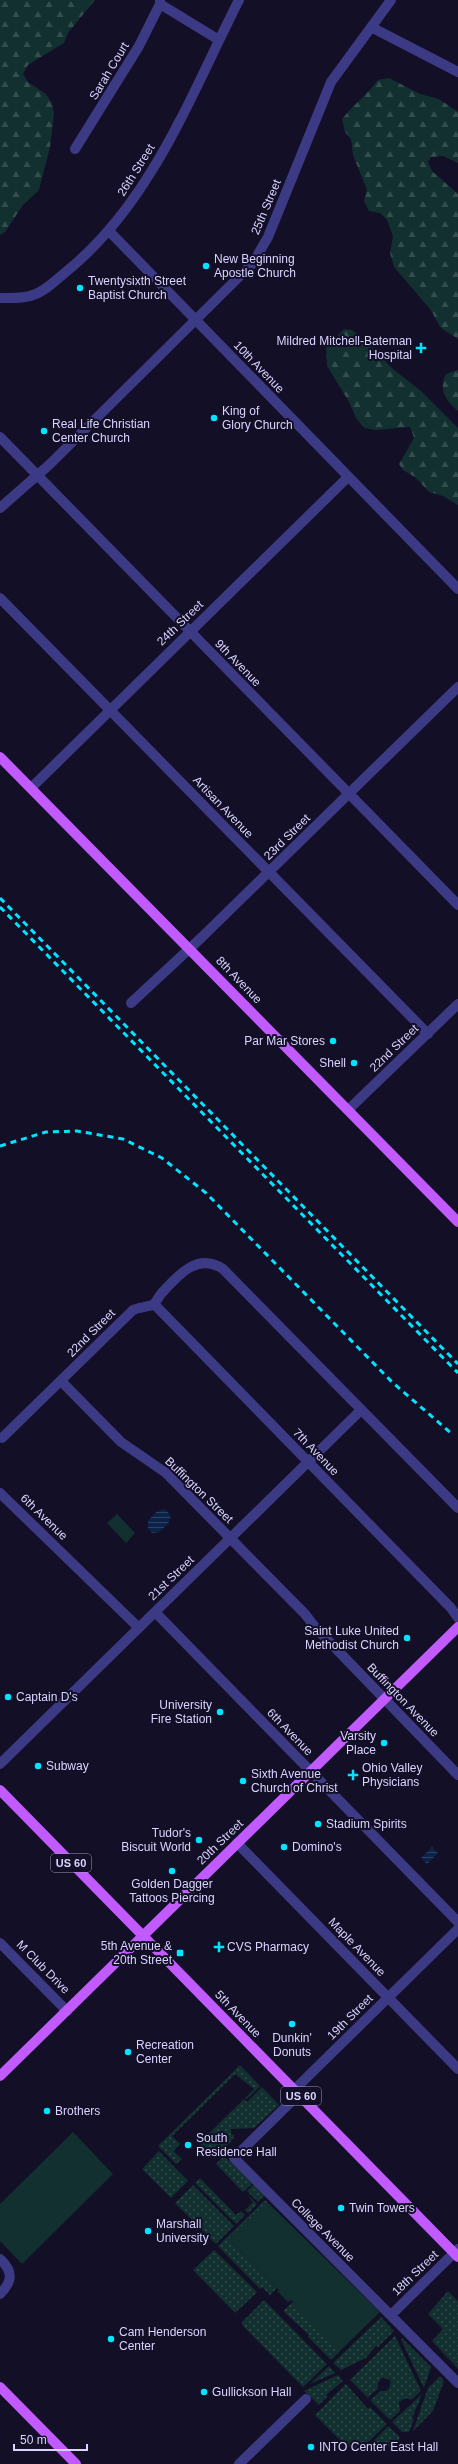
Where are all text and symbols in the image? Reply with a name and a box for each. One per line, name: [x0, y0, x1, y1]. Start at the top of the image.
street label: Sarah Court: [86, 39, 132, 102]
street label: 26th Street: [115, 141, 158, 199]
street label: 25th Street: [248, 177, 284, 237]
place label: New Beginning Apostle Church: [214, 252, 296, 280]
marker: New Beginning Apostle Church: [201, 261, 211, 271]
place label: Twentysixth Street Baptist Church: [88, 274, 187, 302]
marker: Twentysixth Street Baptist Church: [75, 283, 85, 293]
place label: Mildred Mitchell-Bateman Hospital: [277, 334, 412, 362]
street label: 10th Avenue: [231, 338, 287, 396]
marker: Mildred Mitchell-Bateman Hospital: [415, 342, 427, 354]
place label: King of Glory Church: [222, 404, 293, 432]
marker: King of Glory Church: [209, 413, 219, 423]
place label: Real Life Christian Center Church: [52, 417, 150, 445]
marker: Real Life Christian Center Church: [39, 426, 49, 436]
street label: 24th Street: [154, 597, 206, 648]
street label: 9th Avenue: [212, 637, 264, 690]
street label: Artisan Avenue: [190, 773, 256, 841]
street label: 23rd Street: [261, 811, 313, 863]
street label: 8th Avenue: [213, 954, 265, 1007]
street label: 22nd Street: [367, 1021, 422, 1075]
place label: Par Mar Stores: [244, 1034, 325, 1048]
marker: Par Mar Stores: [328, 1036, 338, 1046]
place label: Shell: [319, 1056, 346, 1070]
marker: Shell: [349, 1058, 359, 1068]
street label: 22nd Street: [64, 1306, 118, 1360]
street label: 7th Avenue: [290, 1426, 342, 1479]
street label: Buffington Street: [162, 1454, 236, 1526]
street label: 6th Avenue: [18, 1491, 71, 1543]
street label: 21st Street: [145, 1552, 197, 1603]
place label: Saint Luke United Methodist Church: [304, 1624, 399, 1652]
marker: Saint Luke United Methodist Church: [402, 1633, 412, 1643]
street label: Buffington Avenue: [364, 1660, 442, 1740]
place label: Captain D's: [16, 1690, 78, 1704]
marker: Captain D's: [3, 1692, 13, 1702]
place label: University Fire Station: [151, 1698, 212, 1726]
street label: 6th Avenue: [264, 1706, 316, 1759]
marker: University Fire Station: [215, 1707, 225, 1717]
place label: Varsity Place: [340, 1729, 376, 1757]
marker: Varsity Place: [379, 1738, 389, 1748]
place label: Subway: [46, 1759, 89, 1773]
marker: Subway: [33, 1761, 43, 1771]
place label: Ohio Valley Physicians: [362, 1761, 422, 1789]
place label: Sixth Avenue Church of Christ: [251, 1767, 338, 1795]
marker: Ohio Valley Physicians: [347, 1769, 359, 1781]
marker: Sixth Avenue Church of Christ: [238, 1776, 248, 1786]
street label: 20th Street: [194, 1816, 246, 1867]
place label: Stadium Spirits: [326, 1817, 407, 1831]
marker: Stadium Spirits: [313, 1819, 323, 1829]
place label: Tudor's Biscuit World: [121, 1826, 191, 1854]
marker: Tudor's Biscuit World: [194, 1835, 204, 1845]
place label: Domino's: [292, 1840, 342, 1854]
marker: Domino's: [279, 1842, 289, 1852]
road number: US 60: [51, 1854, 91, 1872]
marker: Golden Dagger Tattoos Piercing: [167, 1866, 177, 1876]
place label: Golden Dagger Tattoos Piercing: [129, 1877, 215, 1905]
street label: Maple Avenue: [326, 1915, 389, 1979]
street label: M Club Drive: [14, 1938, 73, 1997]
place label: 5th Avenue & 20th Street: [101, 1939, 173, 1967]
place label: CVS Pharmacy: [227, 1940, 309, 1954]
marker: CVS Pharmacy: [214, 1942, 224, 1952]
marker: 5th Avenue & 20th Street: [175, 1948, 185, 1958]
street label: 5th Avenue: [212, 1988, 264, 2041]
street label: 19th Street: [324, 1991, 376, 2043]
marker: Dunkin' Donuts: [287, 2019, 297, 2029]
place label: Dunkin' Donuts: [272, 2031, 312, 2059]
place label: Recreation Center: [136, 2038, 194, 2066]
marker: Recreation Center: [123, 2047, 133, 2057]
road number: US 60: [281, 2087, 321, 2105]
place label: Brothers: [55, 2104, 100, 2118]
marker: Brothers: [42, 2106, 52, 2116]
place label: South Residence Hall: [196, 2131, 277, 2159]
marker: South Residence Hall: [183, 2140, 193, 2150]
street label: College Avenue: [288, 2195, 358, 2265]
place label: Twin Towers: [349, 2201, 415, 2215]
marker: Twin Towers: [336, 2203, 346, 2213]
place label: Marshall University: [156, 2217, 209, 2245]
marker: Marshall University: [143, 2226, 153, 2236]
street label: 18th Street: [389, 2247, 441, 2298]
place label: Cam Henderson Center: [119, 2325, 206, 2353]
marker: Cam Henderson Center: [106, 2334, 116, 2344]
place label: Gullickson Hall: [212, 2385, 291, 2399]
marker: Gullickson Hall: [199, 2387, 209, 2397]
scale bar: [14, 2426, 87, 2452]
text: 50 m: [20, 2433, 47, 2447]
place label: INTO Center East Hall: [319, 2440, 438, 2454]
marker: INTO Center East Hall: [306, 2442, 316, 2452]

